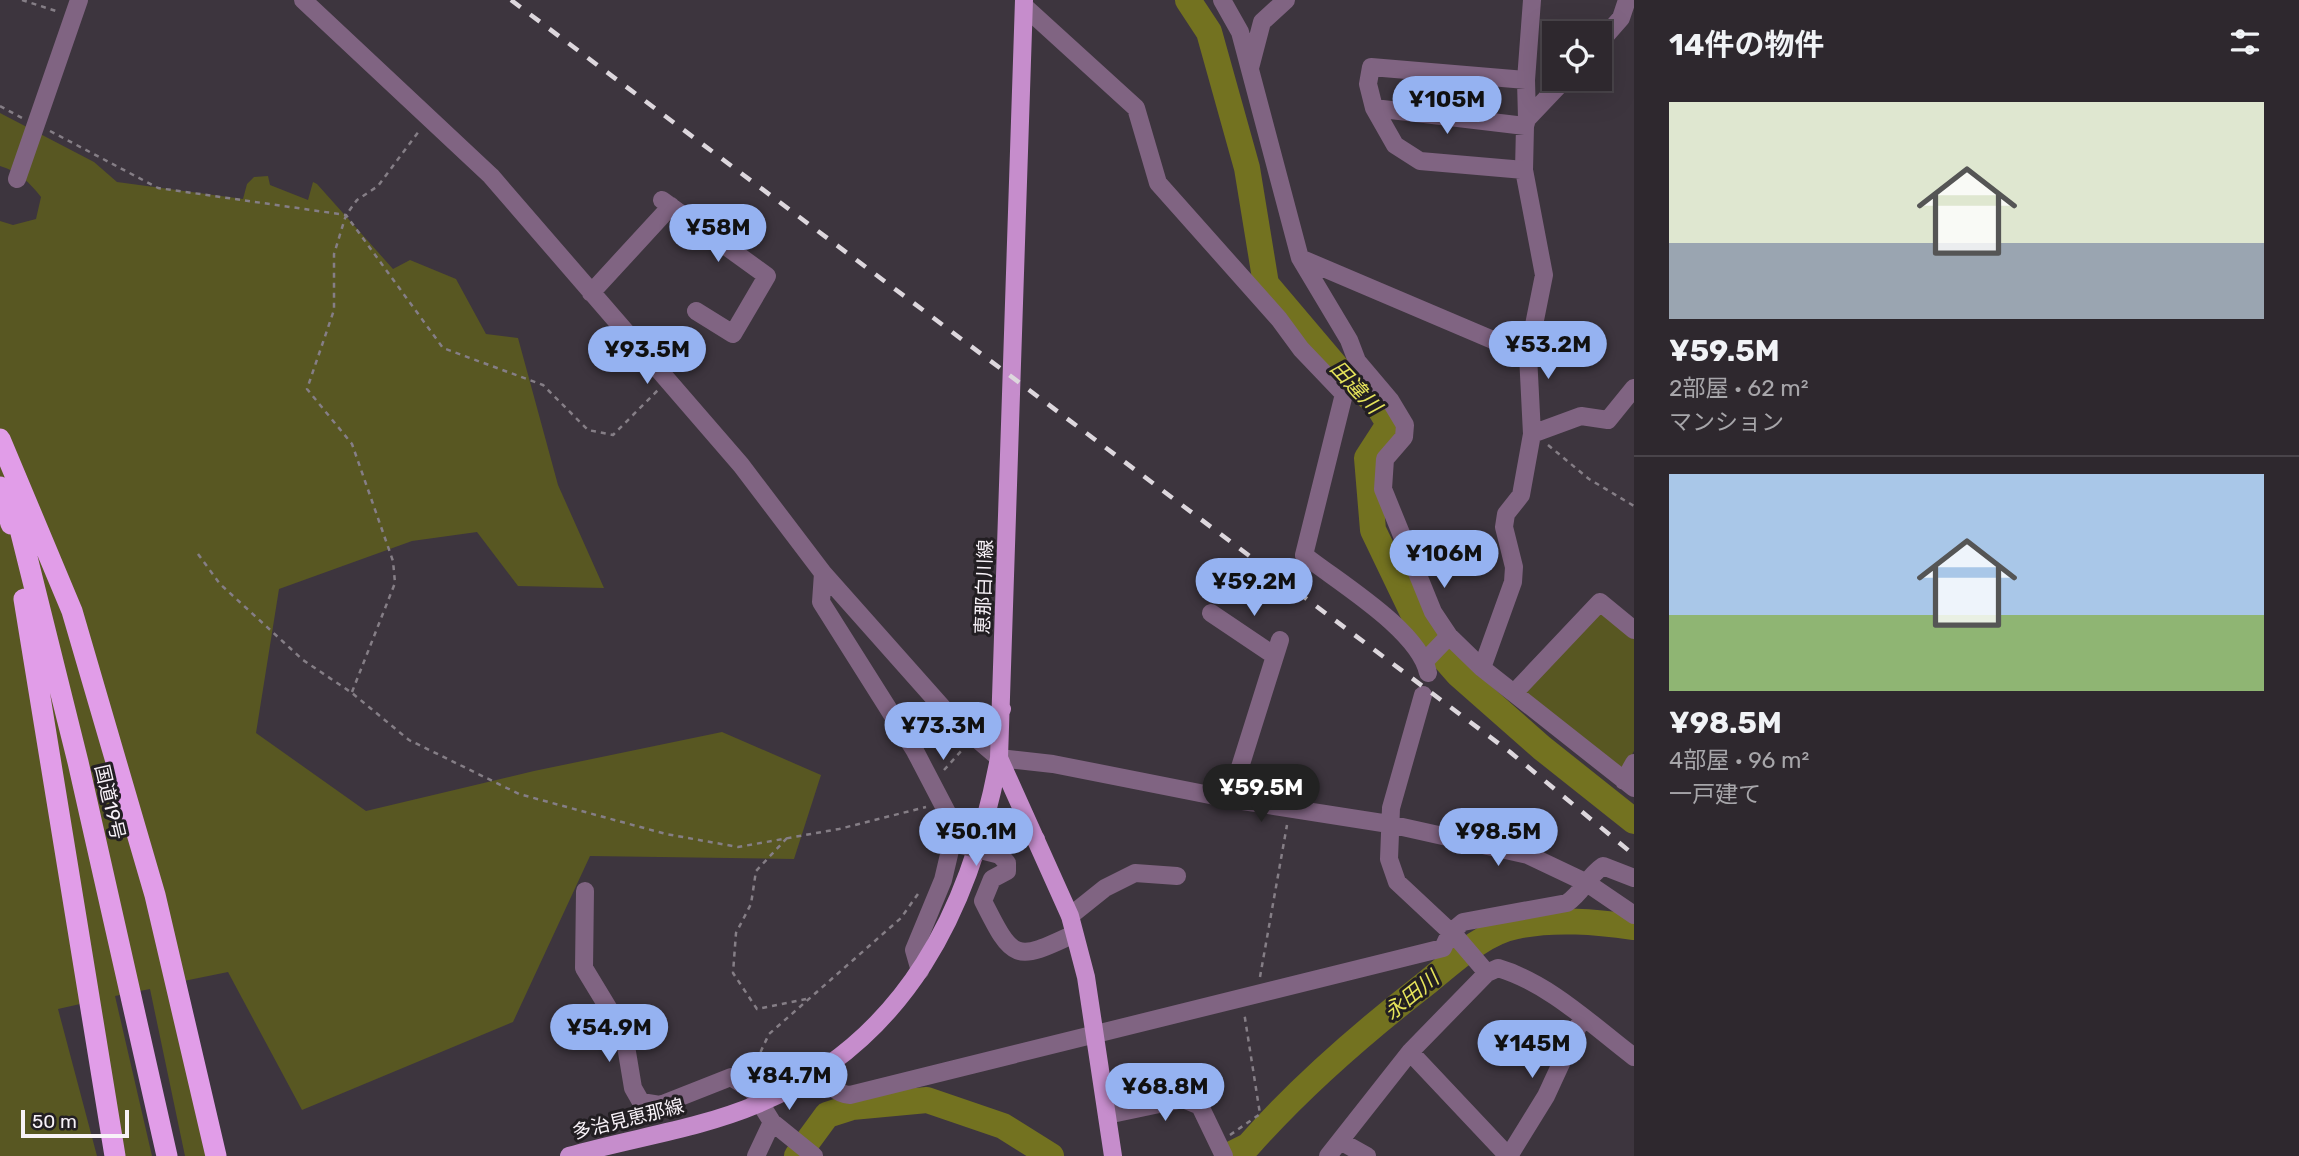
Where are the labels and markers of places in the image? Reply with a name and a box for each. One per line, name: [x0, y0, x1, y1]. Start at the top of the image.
pin: ¥105M: [1398, 76, 1496, 136]
pin: ¥58M: [677, 204, 759, 264]
pin: ¥53.2M: [1491, 322, 1605, 381]
pin: ¥93.5M: [590, 326, 704, 386]
pin: ¥106M: [1395, 530, 1493, 590]
pin: ¥59.2M: [1197, 558, 1311, 618]
pin: ¥73.3M: [886, 702, 1000, 762]
pin: ¥59.5M: [1204, 764, 1318, 824]
pin: ¥50.1M: [919, 808, 1033, 868]
pin: ¥98.5M: [1441, 808, 1555, 868]
pin: ¥54.9M: [552, 1004, 666, 1064]
pin: ¥145M: [1483, 1020, 1581, 1080]
pin: ¥84.7M: [732, 1052, 846, 1112]
pin: ¥68.8M: [1108, 1064, 1222, 1123]

